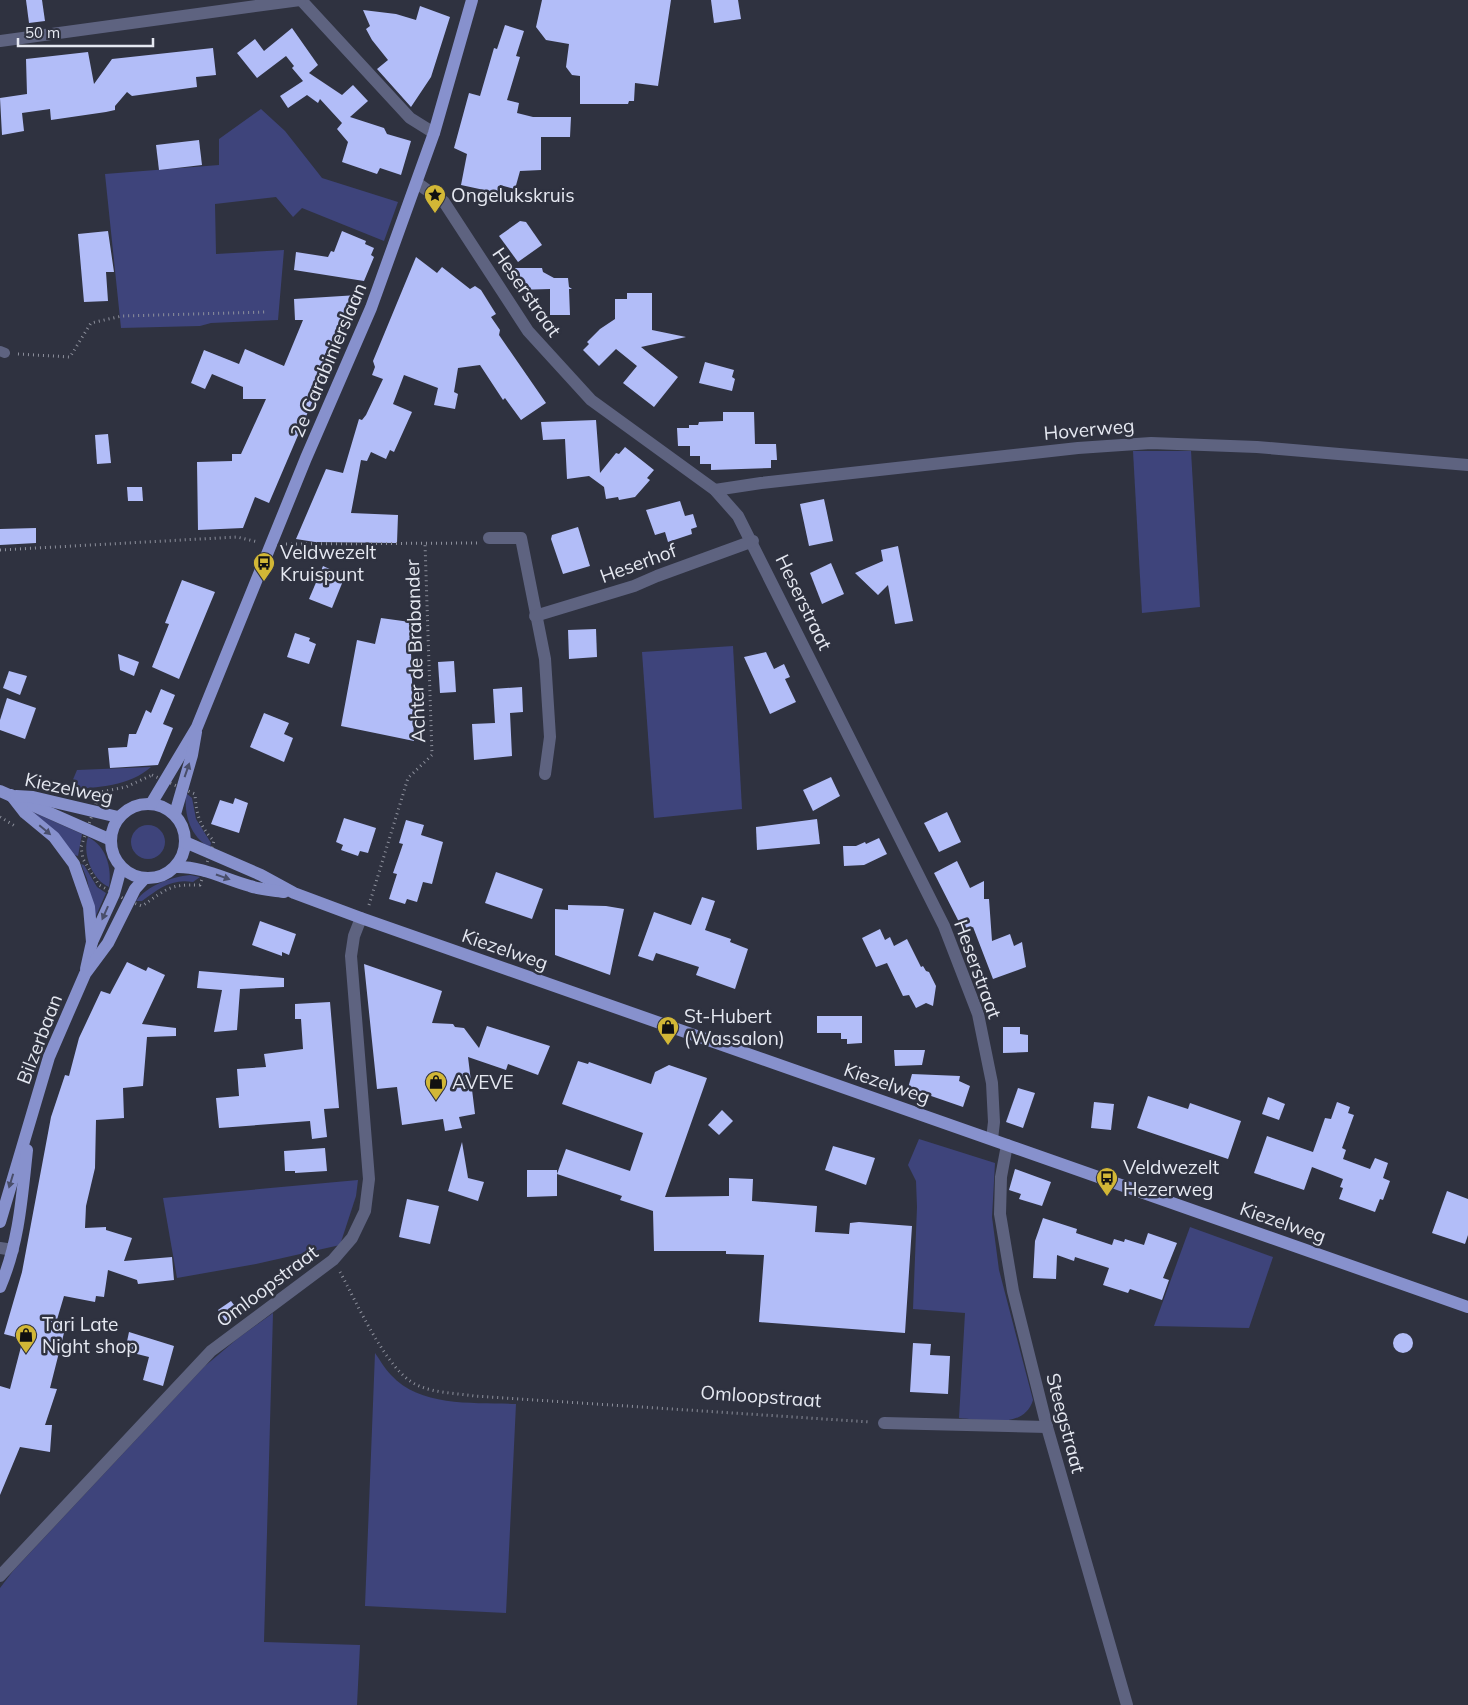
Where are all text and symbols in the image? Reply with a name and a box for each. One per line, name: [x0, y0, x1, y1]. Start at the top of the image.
scale bar: [18, 15, 152, 47]
text: 50 m: [25, 23, 60, 42]
place icon: Ongelukskruis: [423, 183, 447, 214]
place label: Ongelukskruis: [451, 183, 575, 207]
street label: Heserstraat: [487, 243, 567, 342]
street label: 2e Carabinierslaan: [285, 279, 371, 441]
street label: Hoverweg: [1043, 413, 1135, 445]
street label: Heserhof: [596, 538, 680, 588]
place label: Veldwezelt Kruispunt: [280, 540, 377, 586]
street label: Heserstraat: [770, 550, 838, 654]
bus stop icon: Veldwezelt Kruispunt: [252, 551, 276, 582]
street label: Achter de Brabander: [400, 559, 430, 743]
one-way arrow: [183, 763, 191, 778]
street label: Kiezelweg: [23, 767, 115, 809]
one-way arrow: [39, 824, 51, 836]
one-way arrow: [215, 874, 230, 881]
one-way arrow: [100, 906, 108, 920]
street label: Heserstraat: [949, 916, 1007, 1022]
street label: Kiezelweg: [459, 923, 551, 975]
street label: Bilzerbaan: [11, 991, 67, 1087]
place label: St-Hubert (Wassalon): [684, 1004, 785, 1050]
shop icon: St-Hubert (Wassalon): [656, 1015, 680, 1046]
street label: Kiezelweg: [841, 1057, 933, 1109]
shop icon: AVEVE: [424, 1070, 448, 1101]
place label: AVEVE: [452, 1070, 514, 1094]
place label: Veldwezelt Hezerweg: [1123, 1155, 1220, 1201]
bus stop icon: Veldwezelt Hezerweg: [1095, 1166, 1119, 1197]
one-way arrow: [7, 1174, 15, 1189]
street label: Kiezelweg: [1237, 1196, 1329, 1248]
street label: Omloopstraat: [211, 1240, 323, 1332]
place label: Tari Late Night shop: [42, 1312, 138, 1358]
shop icon: Tari Late Night shop: [14, 1323, 38, 1354]
street label: Steegstraat: [1041, 1370, 1091, 1476]
street label: Omloopstraat: [700, 1380, 823, 1412]

